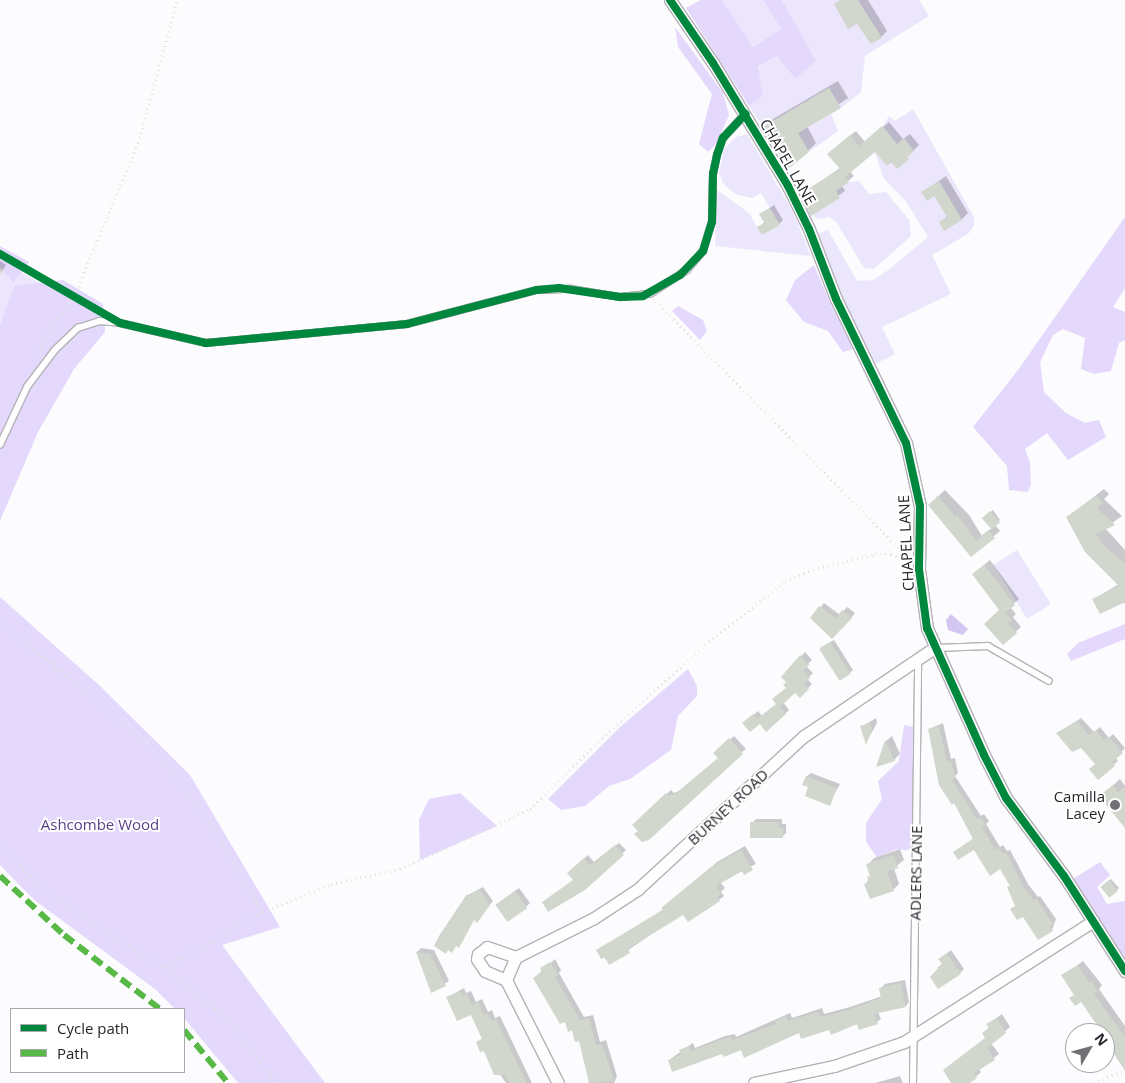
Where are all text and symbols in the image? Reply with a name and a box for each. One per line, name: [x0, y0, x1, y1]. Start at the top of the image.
street label: CHAPEL LANE: [756, 116, 820, 208]
street label: CHAPEL LANE: [894, 495, 918, 591]
street label: BURNEY ROAD: [684, 765, 772, 849]
place label: Camilla Lacey: [1054, 787, 1105, 822]
marker: Camilla Lacey: [1109, 799, 1121, 811]
park label: Ashcombe Wood: [41, 816, 159, 834]
street label: ADLERS LANE: [906, 825, 926, 921]
legend: [10, 1008, 185, 1073]
text: Cycle path: [57, 1018, 129, 1038]
north arrow: [1065, 1023, 1115, 1073]
text: N: [1091, 1029, 1113, 1050]
text: Path: [57, 1043, 89, 1063]

